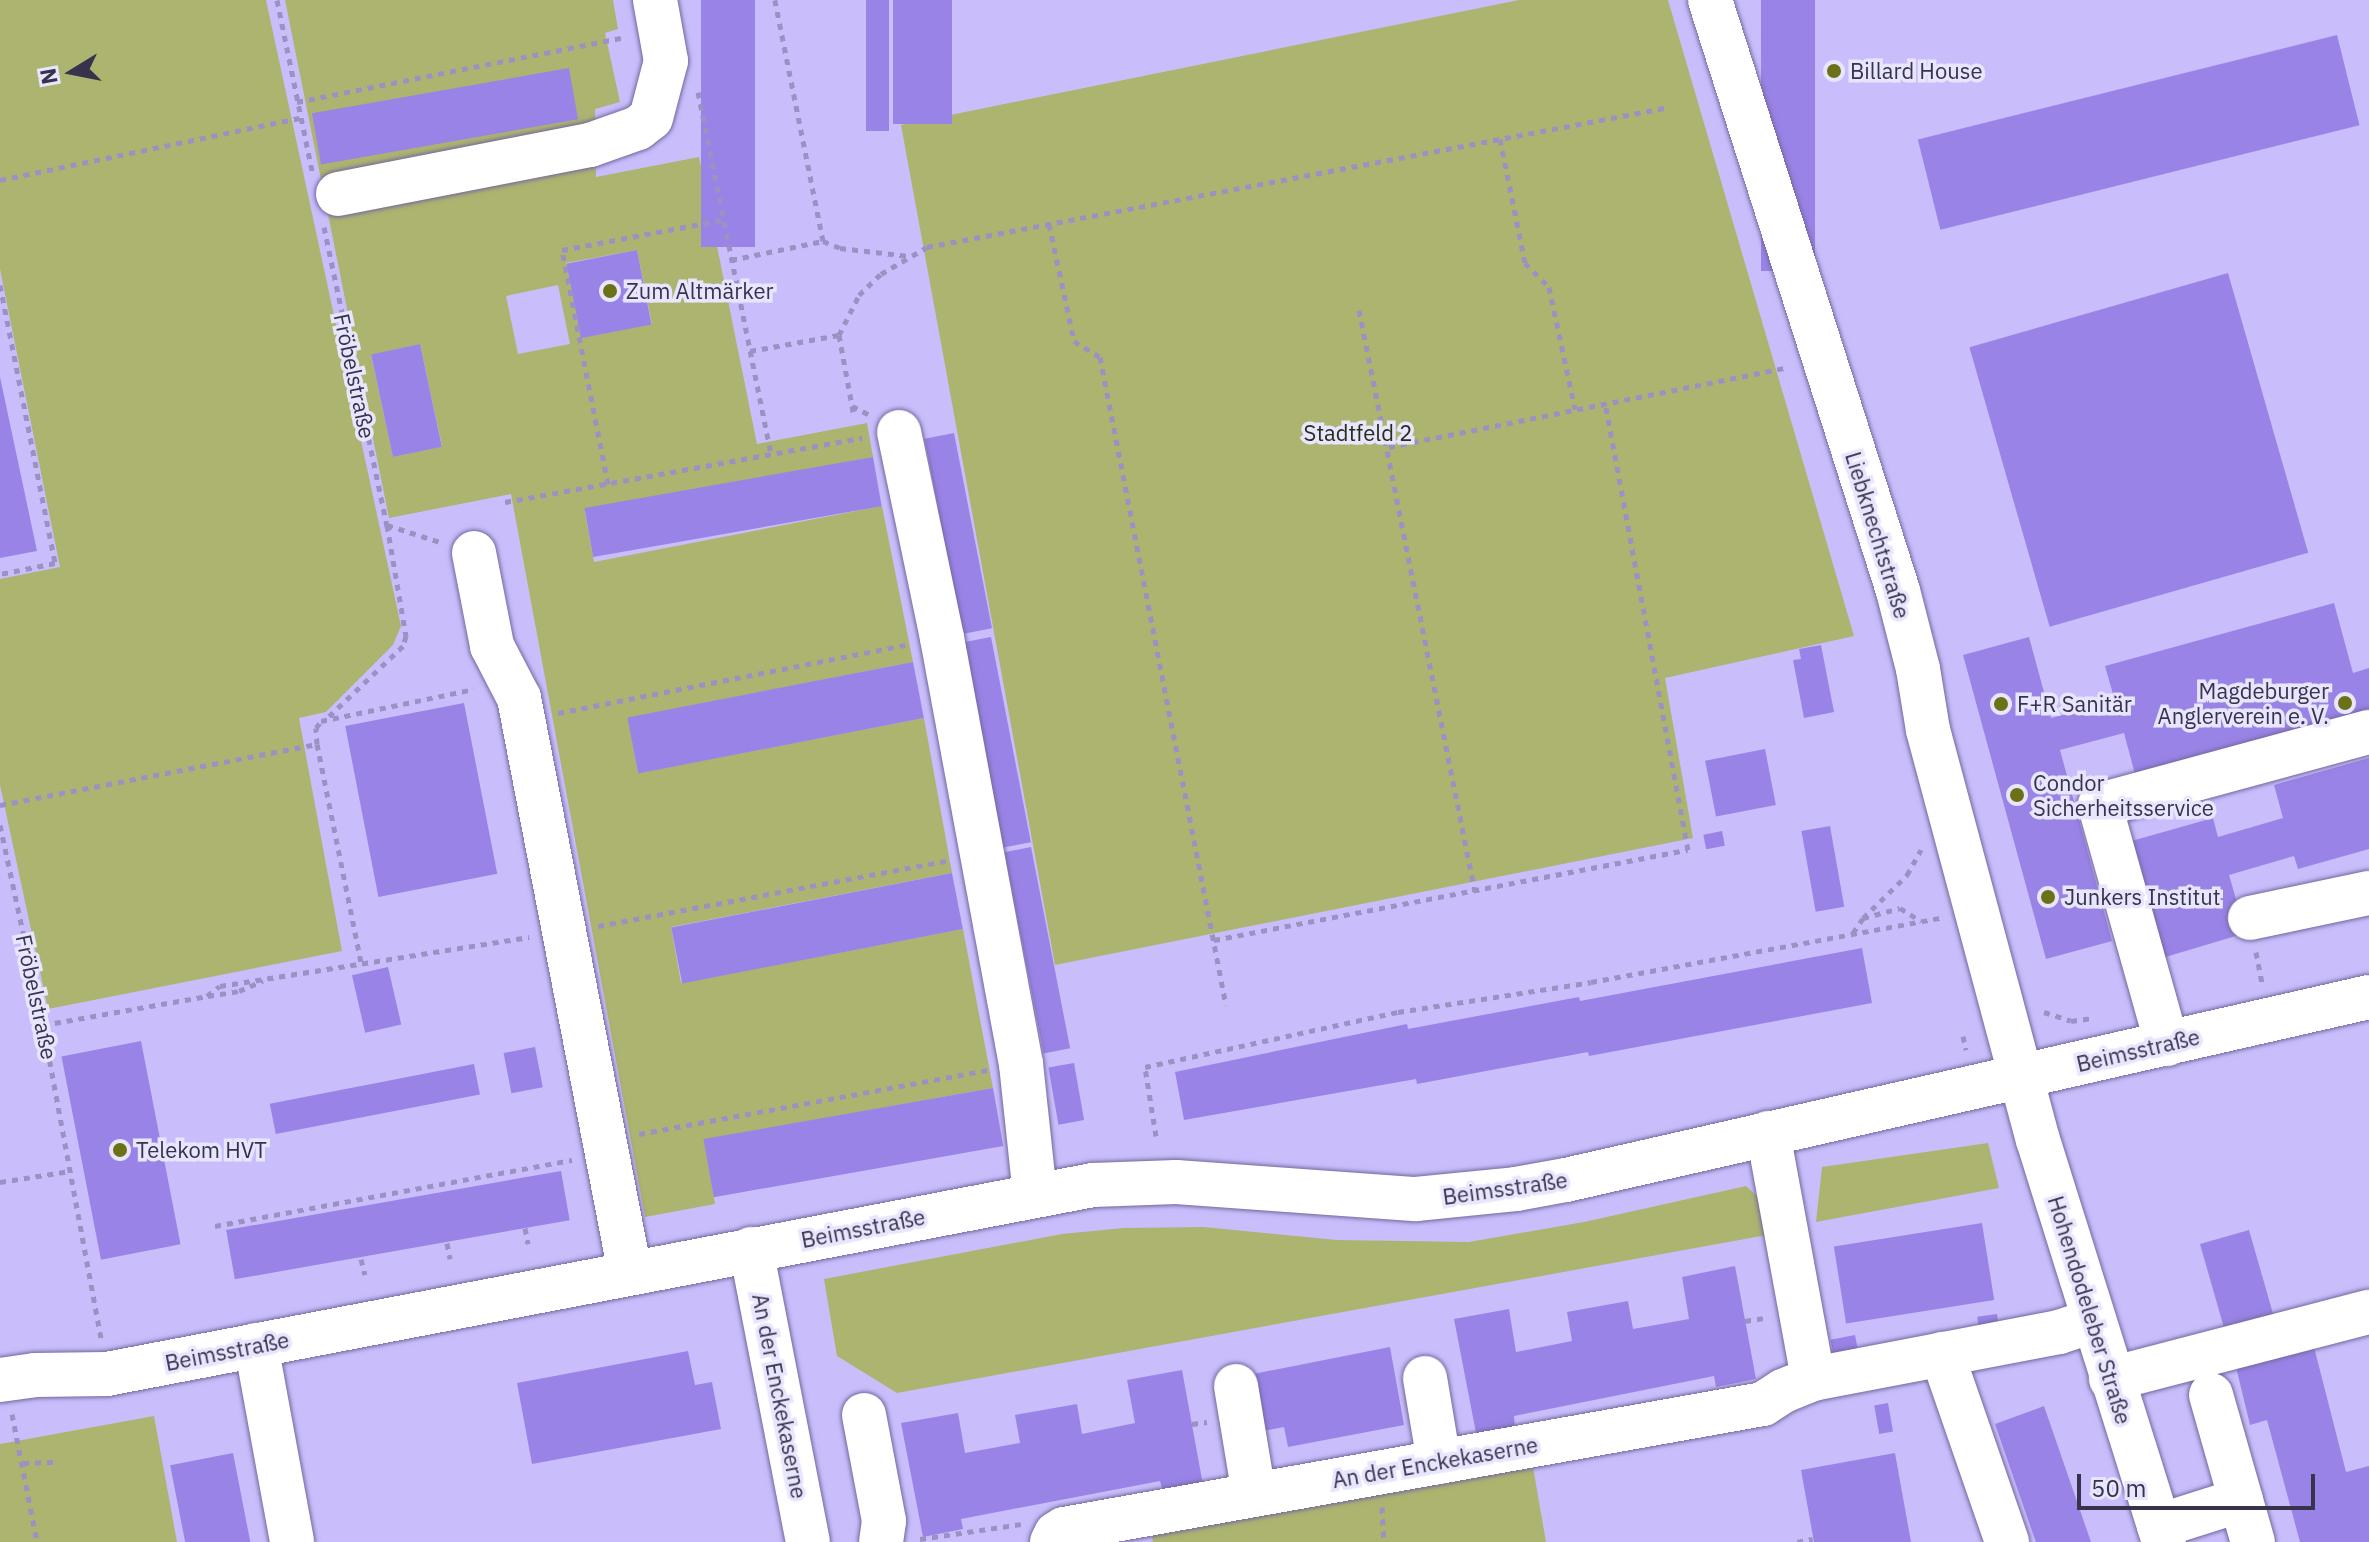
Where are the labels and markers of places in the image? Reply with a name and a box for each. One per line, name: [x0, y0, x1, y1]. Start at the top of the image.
place label: Billard House: [1850, 58, 1983, 84]
marker: Billard House: [1825, 62, 1843, 80]
place label: Zum Altmärker: [626, 278, 774, 304]
marker: Zum Altmärker: [601, 282, 619, 300]
place label: Magdeburger Anglerverein e. V.: [2158, 677, 2329, 728]
place label: F+R Sanitär: [2017, 691, 2132, 717]
marker: Magdeburger Anglerverein e. V.: [2336, 694, 2354, 712]
marker: F+R Sanitär: [1992, 695, 2010, 713]
place label: Condor Sicherheitsservice: [2033, 769, 2214, 820]
marker: Condor Sicherheitsservice: [2008, 786, 2026, 804]
place label: Junkers Institut: [2064, 884, 2221, 910]
marker: Junkers Institut: [2039, 888, 2057, 906]
place label: Telekom HVT: [136, 1137, 267, 1163]
marker: Telekom HVT: [111, 1141, 129, 1159]

